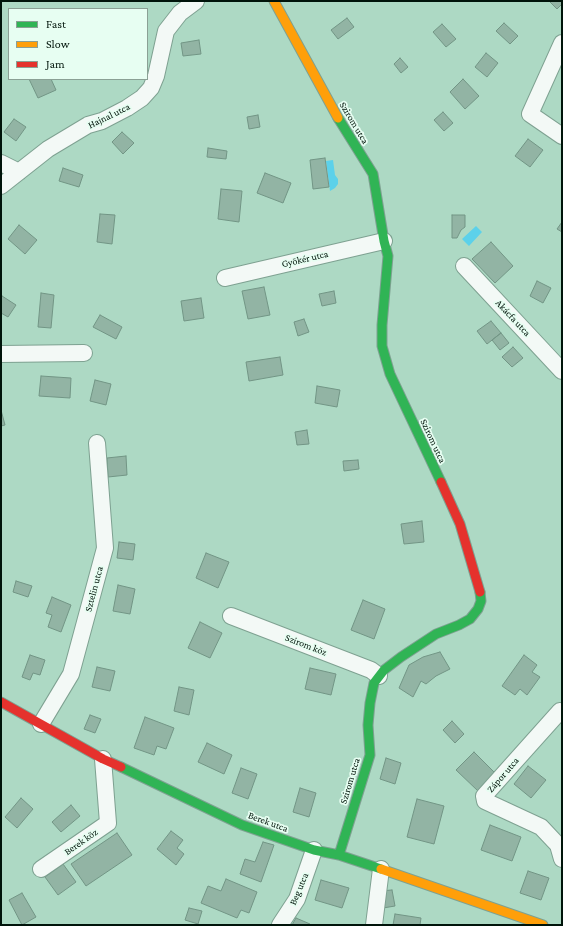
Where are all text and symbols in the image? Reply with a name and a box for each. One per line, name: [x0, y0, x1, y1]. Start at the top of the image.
legend: [8, 8, 148, 80]
text: Fast: [46, 17, 66, 31]
text: Slow: [46, 37, 70, 51]
text: Jam: [46, 57, 65, 71]
street label: Szirom utca: [337, 100, 371, 146]
street label: Hajnal utca: [86, 101, 132, 131]
street label: Gyökér utca: [280, 248, 330, 270]
street label: Akácfa utca: [493, 297, 533, 339]
street label: Szirom utca: [418, 417, 448, 465]
street label: Sztelin utca: [82, 565, 106, 613]
street label: Szirom köz: [283, 632, 329, 658]
street label: Zápor utca: [484, 755, 522, 795]
street label: Szirom utca: [337, 757, 363, 805]
street label: Berek utca: [246, 809, 290, 835]
street label: Berek köz: [62, 826, 100, 858]
street label: Beg utca: [287, 871, 311, 907]

